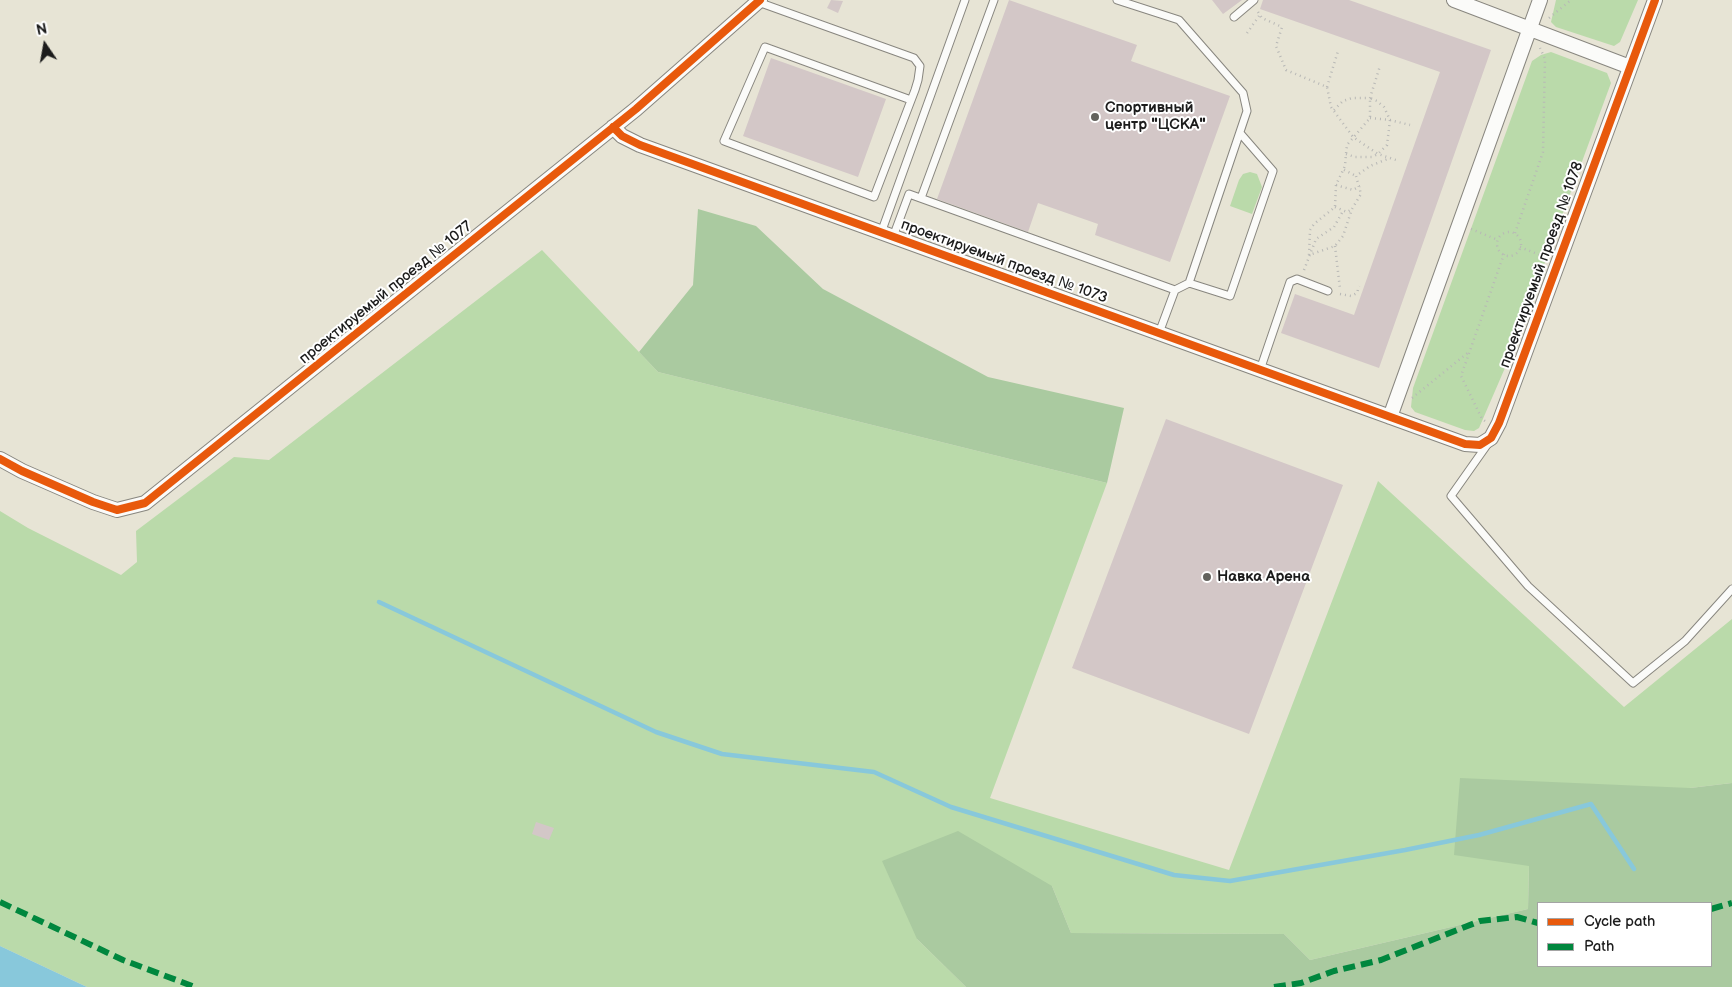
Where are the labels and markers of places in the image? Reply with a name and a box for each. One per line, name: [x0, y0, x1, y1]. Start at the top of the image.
place label: Спортивный центр "ЦСКА": [1105, 99, 1206, 134]
marker: Спортивный центр "ЦСКА": [1089, 111, 1101, 123]
place label: Навка Арена: [1217, 568, 1310, 586]
marker: Навка Арена: [1201, 571, 1213, 583]

